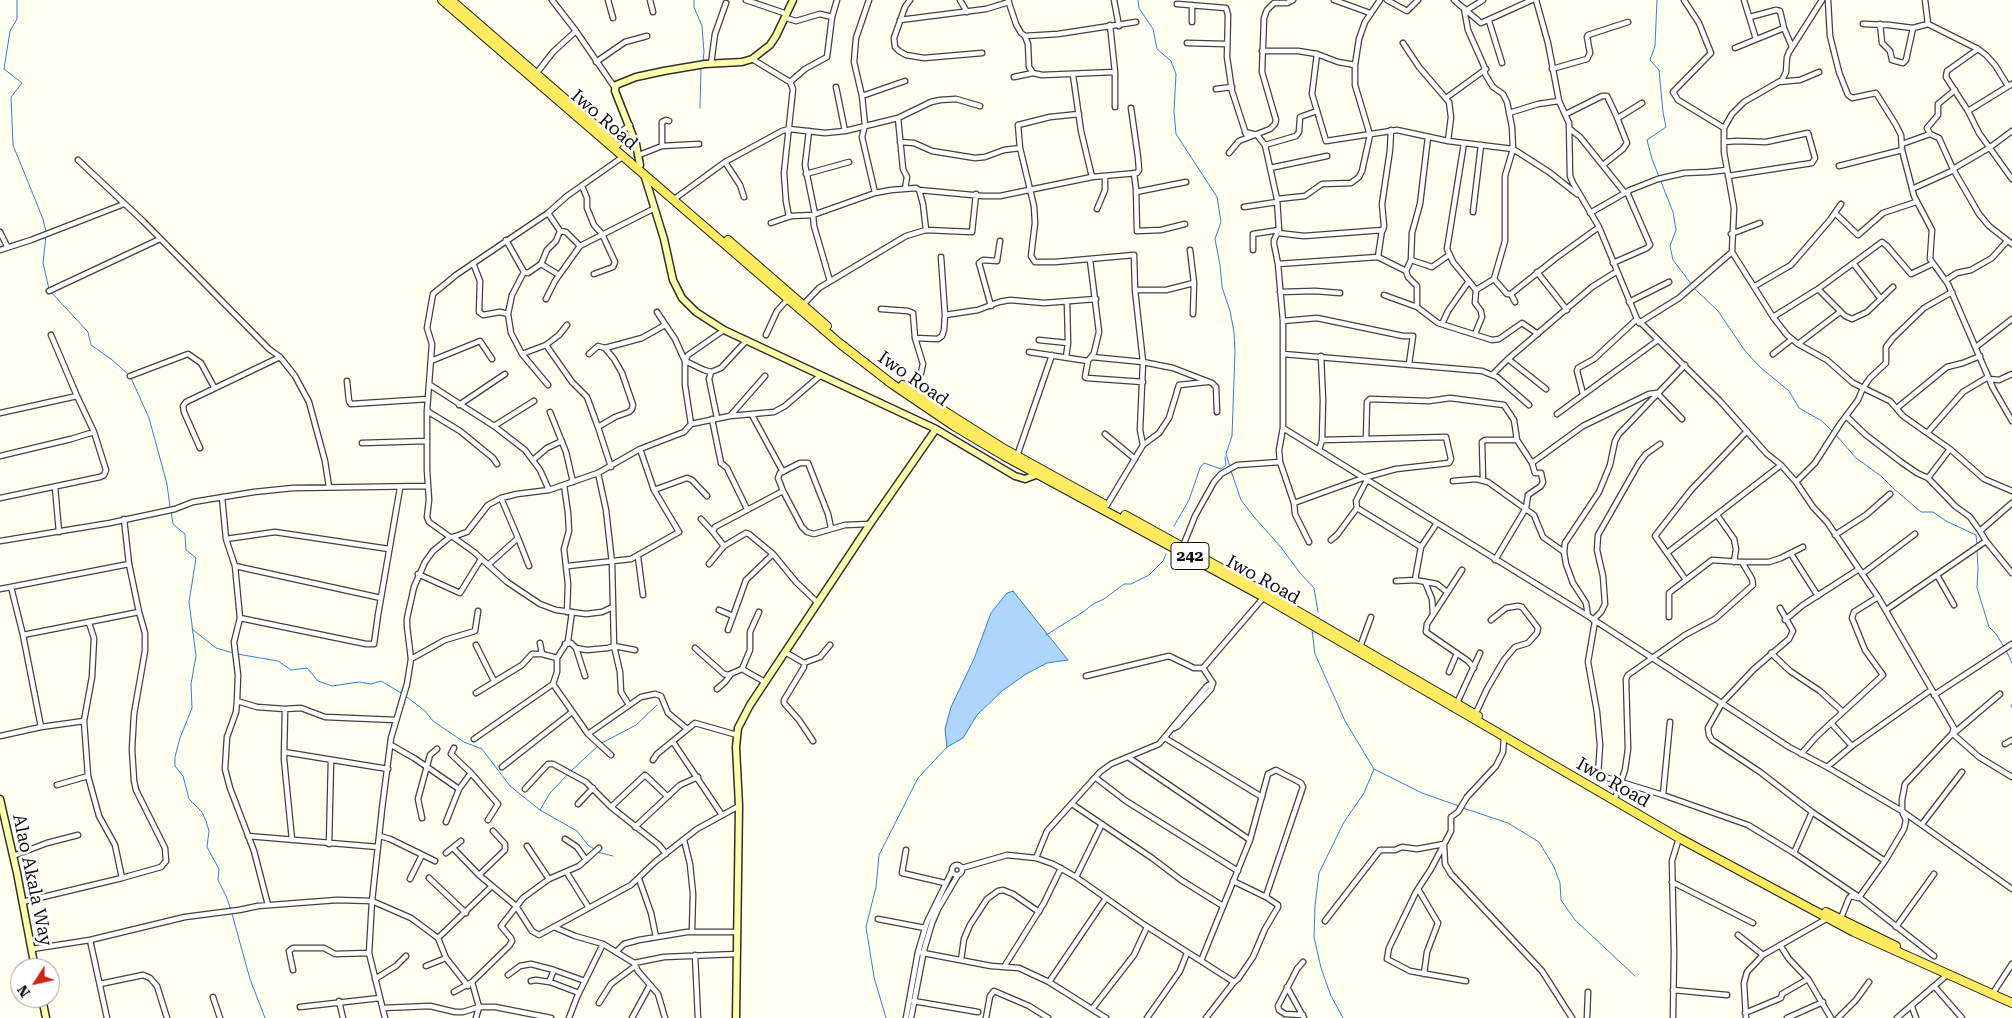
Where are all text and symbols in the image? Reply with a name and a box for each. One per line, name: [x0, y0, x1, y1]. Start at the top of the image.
street label: Iwo Road: [566, 85, 642, 155]
street label: Iwo Road: [874, 347, 952, 411]
road number: 242: [1171, 542, 1209, 570]
street label: Iwo Road: [1222, 551, 1304, 609]
street label: Iwo Road: [1573, 753, 1653, 813]
street label: Alao Akala Way: [7, 812, 57, 948]
north arrow: [10, 958, 60, 1008]
text: N: [14, 982, 33, 1000]

